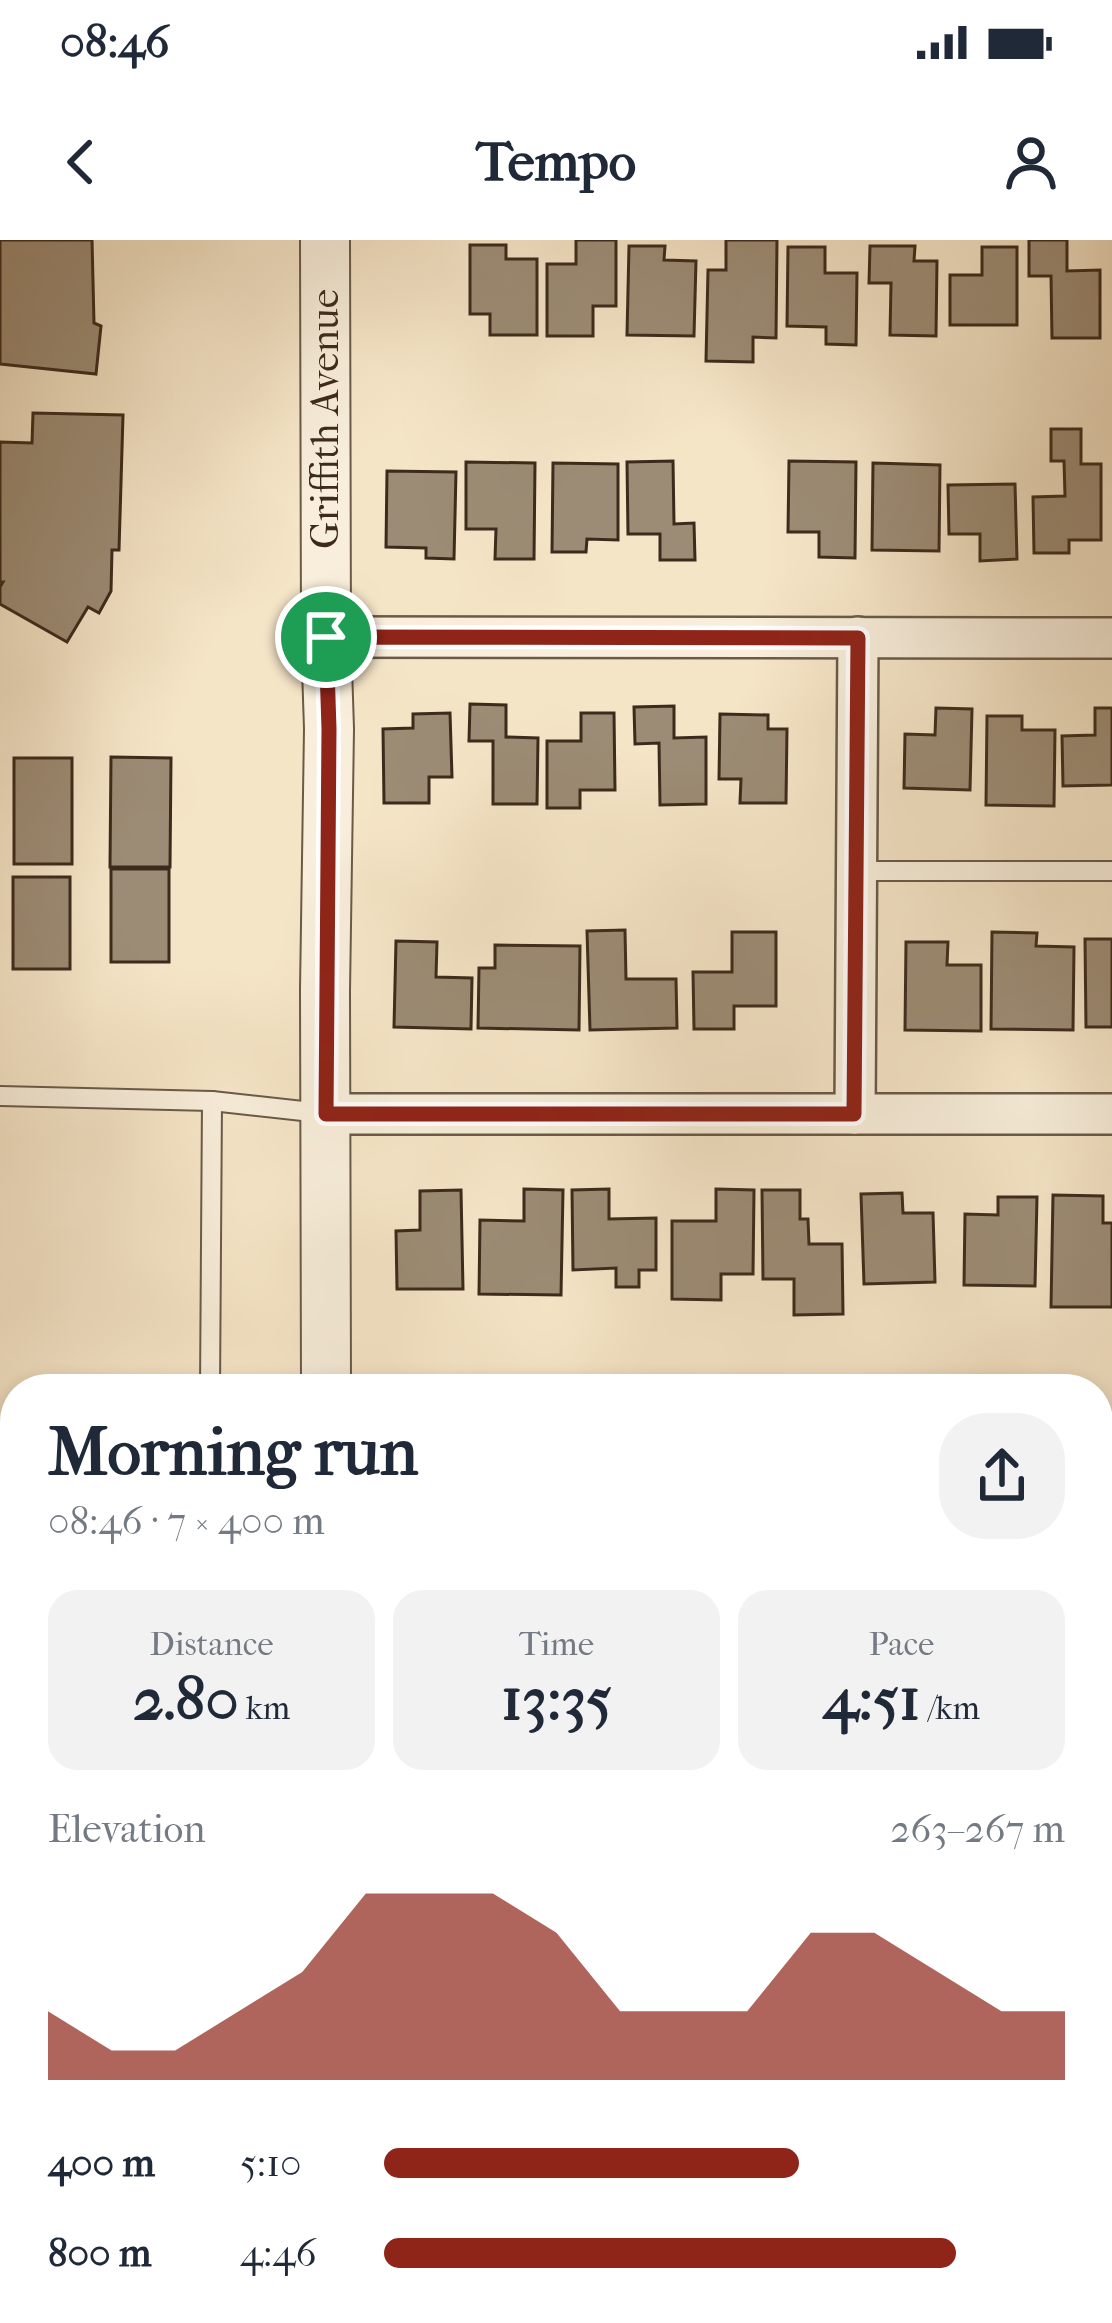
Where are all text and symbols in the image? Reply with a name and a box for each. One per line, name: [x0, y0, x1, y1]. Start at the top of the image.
text: 08:46: [60, 16, 169, 69]
icon: back: [48, 129, 114, 195]
icon: person: [998, 129, 1064, 195]
text: Tempo: [476, 131, 636, 194]
street label: Griffith Avenue: [302, 289, 348, 549]
pin: [275, 586, 377, 688]
icon: arrive: [293, 604, 359, 670]
button: share: [939, 1413, 1065, 1539]
text: Morning run: [48, 1414, 418, 1491]
text: 08:46 · 7 × 400 m: [48, 1498, 325, 1544]
text: Distance: [149, 1625, 274, 1664]
text: Time: [519, 1625, 594, 1664]
text: Pace: [869, 1625, 934, 1664]
text: 2.80: [133, 1664, 239, 1735]
text: 13:35: [501, 1664, 612, 1735]
text: 4:51: [823, 1664, 920, 1735]
text: km: [239, 1689, 290, 1728]
text: /km: [920, 1689, 980, 1728]
text: Elevation: [48, 1806, 206, 1852]
text: 263–267 m: [890, 1806, 1065, 1852]
text: 400 m: [48, 2140, 155, 2186]
text: 5:10: [240, 2140, 302, 2186]
text: 800 m: [48, 2230, 151, 2276]
text: 4:46: [240, 2230, 317, 2276]

